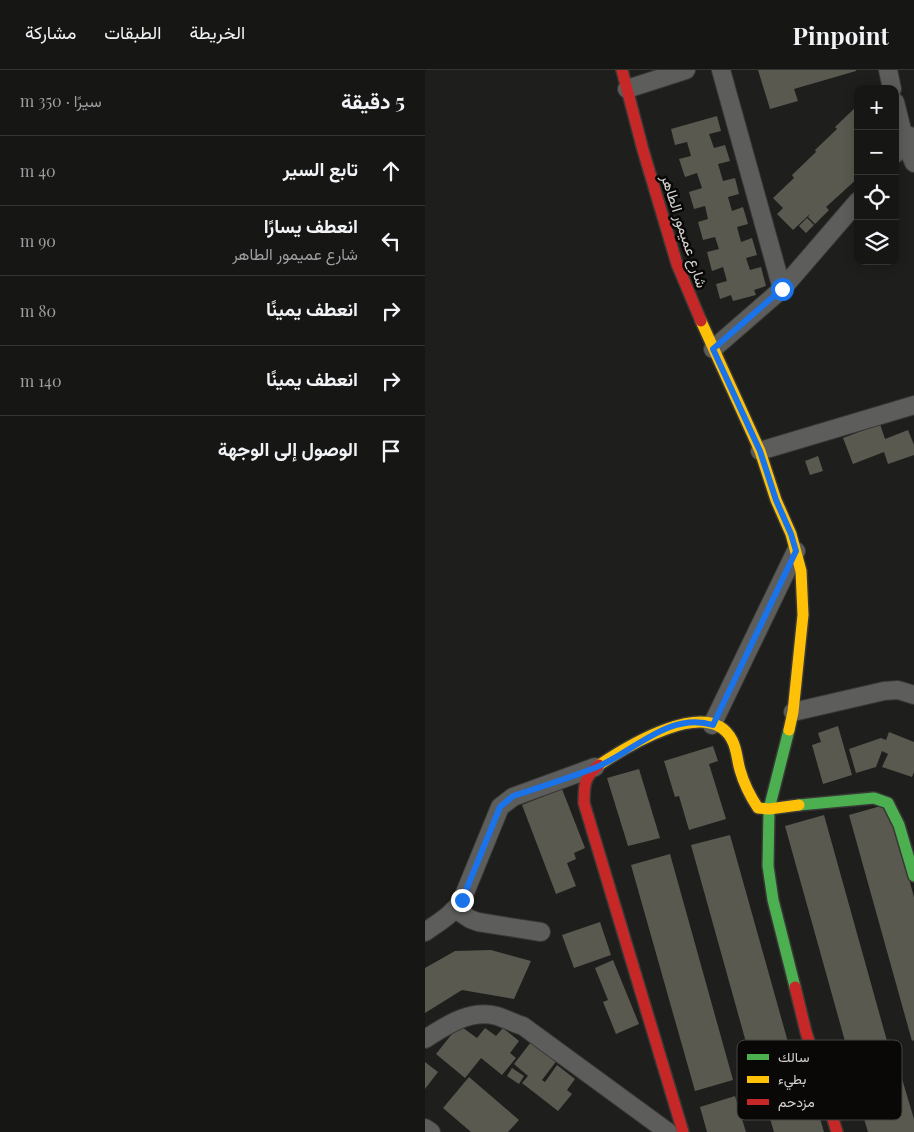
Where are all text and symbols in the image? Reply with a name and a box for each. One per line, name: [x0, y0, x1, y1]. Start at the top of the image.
text: Pinpoint: [793, 19, 889, 51]
text: مشاركة: [25, 20, 76, 44]
text: الطبقات: [104, 20, 161, 44]
text: الخريطة: [189, 20, 245, 44]
map controls: [854, 85, 899, 265]
button: +: [854, 85, 899, 130]
text: 5 دقيقة: [341, 86, 405, 114]
text: سيرًا · 350 m: [20, 90, 102, 111]
button: −: [854, 130, 899, 175]
text: تابع السير: [283, 155, 358, 181]
icon: ahead: [377, 157, 405, 185]
text: 40 m: [20, 160, 56, 181]
street label: شارع عميمور الطاهر: [655, 171, 713, 291]
button: locate: [854, 175, 899, 220]
text: انعطف يسارًا: [264, 212, 358, 238]
button: layers: [854, 220, 899, 265]
icon: left: [377, 227, 405, 255]
text: 90 m: [20, 230, 56, 251]
text: شارع عميمور الطاهر: [232, 243, 358, 264]
route start: [771, 278, 794, 301]
text: انعطف يمينًا: [266, 295, 358, 321]
icon: right: [377, 297, 405, 325]
text: 80 m: [20, 300, 56, 321]
text: انعطف يمينًا: [266, 365, 358, 391]
icon: right: [377, 367, 405, 395]
text: 140 m: [20, 370, 62, 391]
text: الوصول إلى الوجهة: [218, 435, 358, 461]
icon: arrive: [377, 437, 405, 465]
route end: [451, 889, 474, 912]
legend: [737, 1040, 902, 1120]
text: سالك: [778, 1047, 809, 1066]
text: بطيء: [778, 1069, 806, 1091]
text: مزدحم: [778, 1092, 815, 1111]

